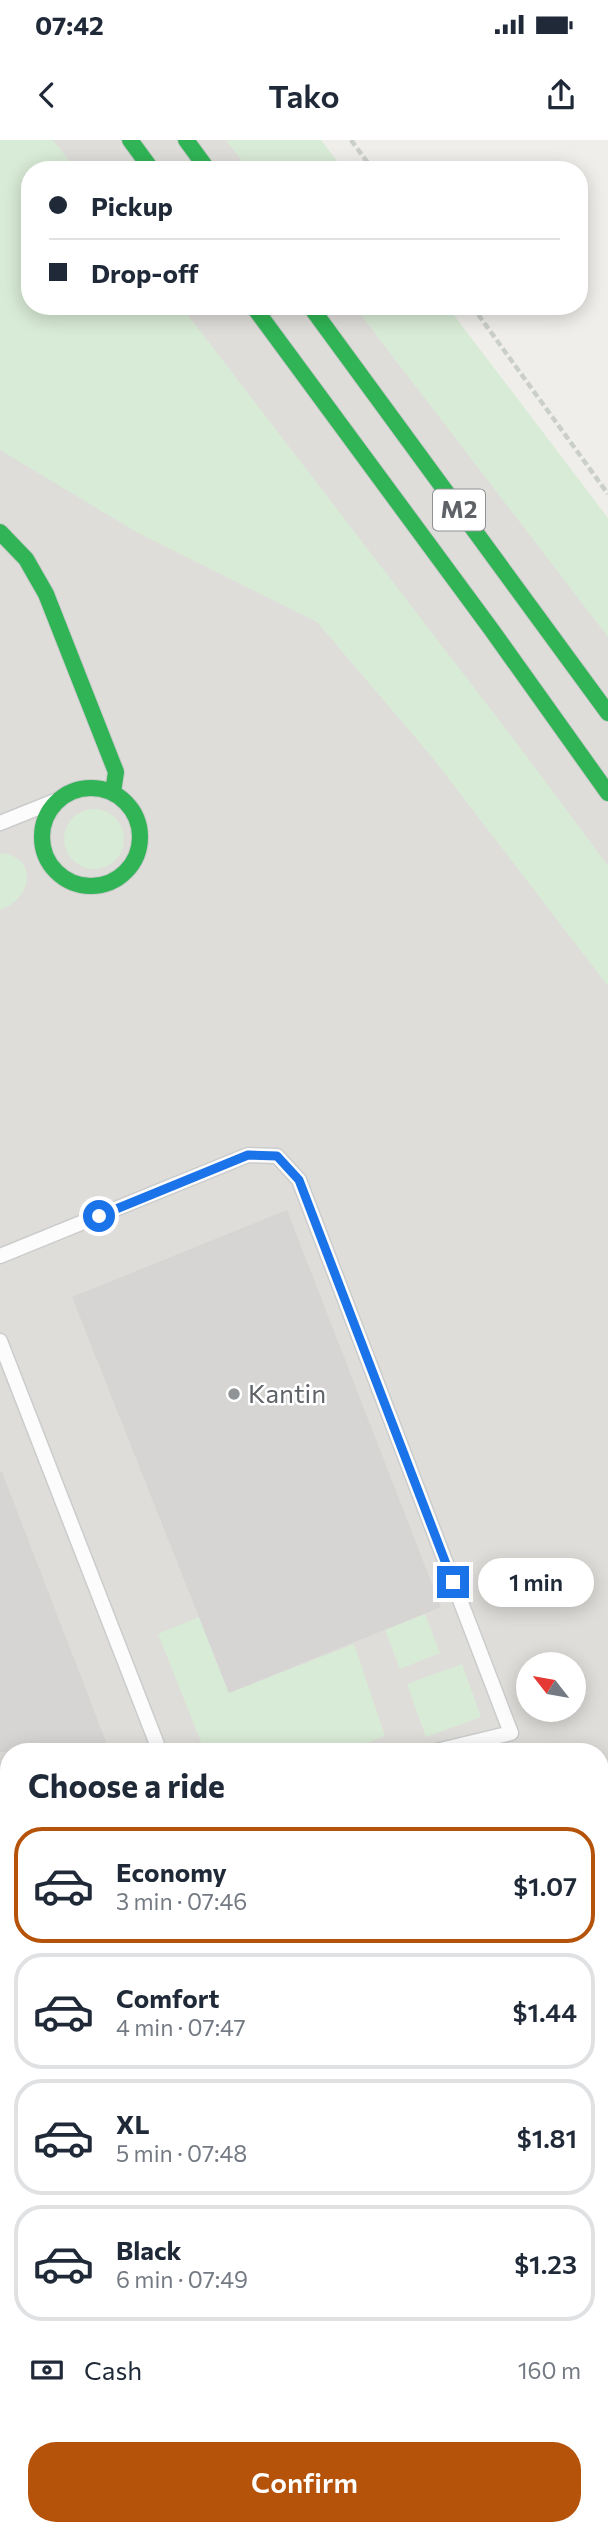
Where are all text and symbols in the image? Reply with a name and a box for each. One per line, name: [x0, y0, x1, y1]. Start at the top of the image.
text: 07:42: [35, 9, 104, 40]
text: Tako: [268, 75, 340, 115]
icon: back: [28, 76, 66, 114]
icon: share: [542, 76, 580, 114]
text: Pickup: [91, 190, 173, 221]
text: Drop-off: [91, 257, 198, 288]
road number: M2: [433, 489, 485, 530]
route start: [83, 1200, 115, 1232]
place label: Kantin: [248, 1377, 326, 1408]
marker: Kantin: [226, 1386, 242, 1402]
callout: 1 min: [477, 1558, 593, 1606]
route end: [437, 1566, 469, 1598]
text: 1 min: [509, 1568, 563, 1596]
north arrow: [516, 1652, 586, 1722]
map controls: [516, 1652, 586, 1722]
text: Choose a ride: [28, 1765, 225, 1805]
icon: car: [32, 1854, 95, 1917]
text: Economy: [116, 1856, 227, 1887]
text: $1.07: [513, 1870, 577, 1901]
text: 3 min · 07:46: [116, 1887, 247, 1915]
icon: car: [32, 1980, 95, 2043]
text: Comfort: [116, 1982, 219, 2013]
text: $1.44: [513, 1996, 577, 2027]
text: 4 min · 07:47: [116, 2013, 246, 2041]
icon: car: [32, 2106, 95, 2169]
text: XL: [116, 2108, 150, 2139]
text: $1.81: [517, 2122, 577, 2153]
text: 5 min · 07:48: [116, 2139, 247, 2167]
icon: car: [32, 2232, 95, 2295]
text: Black: [116, 2234, 182, 2265]
text: $1.23: [514, 2248, 577, 2279]
text: 6 min · 07:49: [116, 2265, 248, 2293]
icon: cash: [28, 2351, 66, 2389]
text: Cash: [84, 2354, 142, 2385]
text: 160 m: [518, 2356, 581, 2384]
button: Confirm: [28, 2442, 581, 2522]

